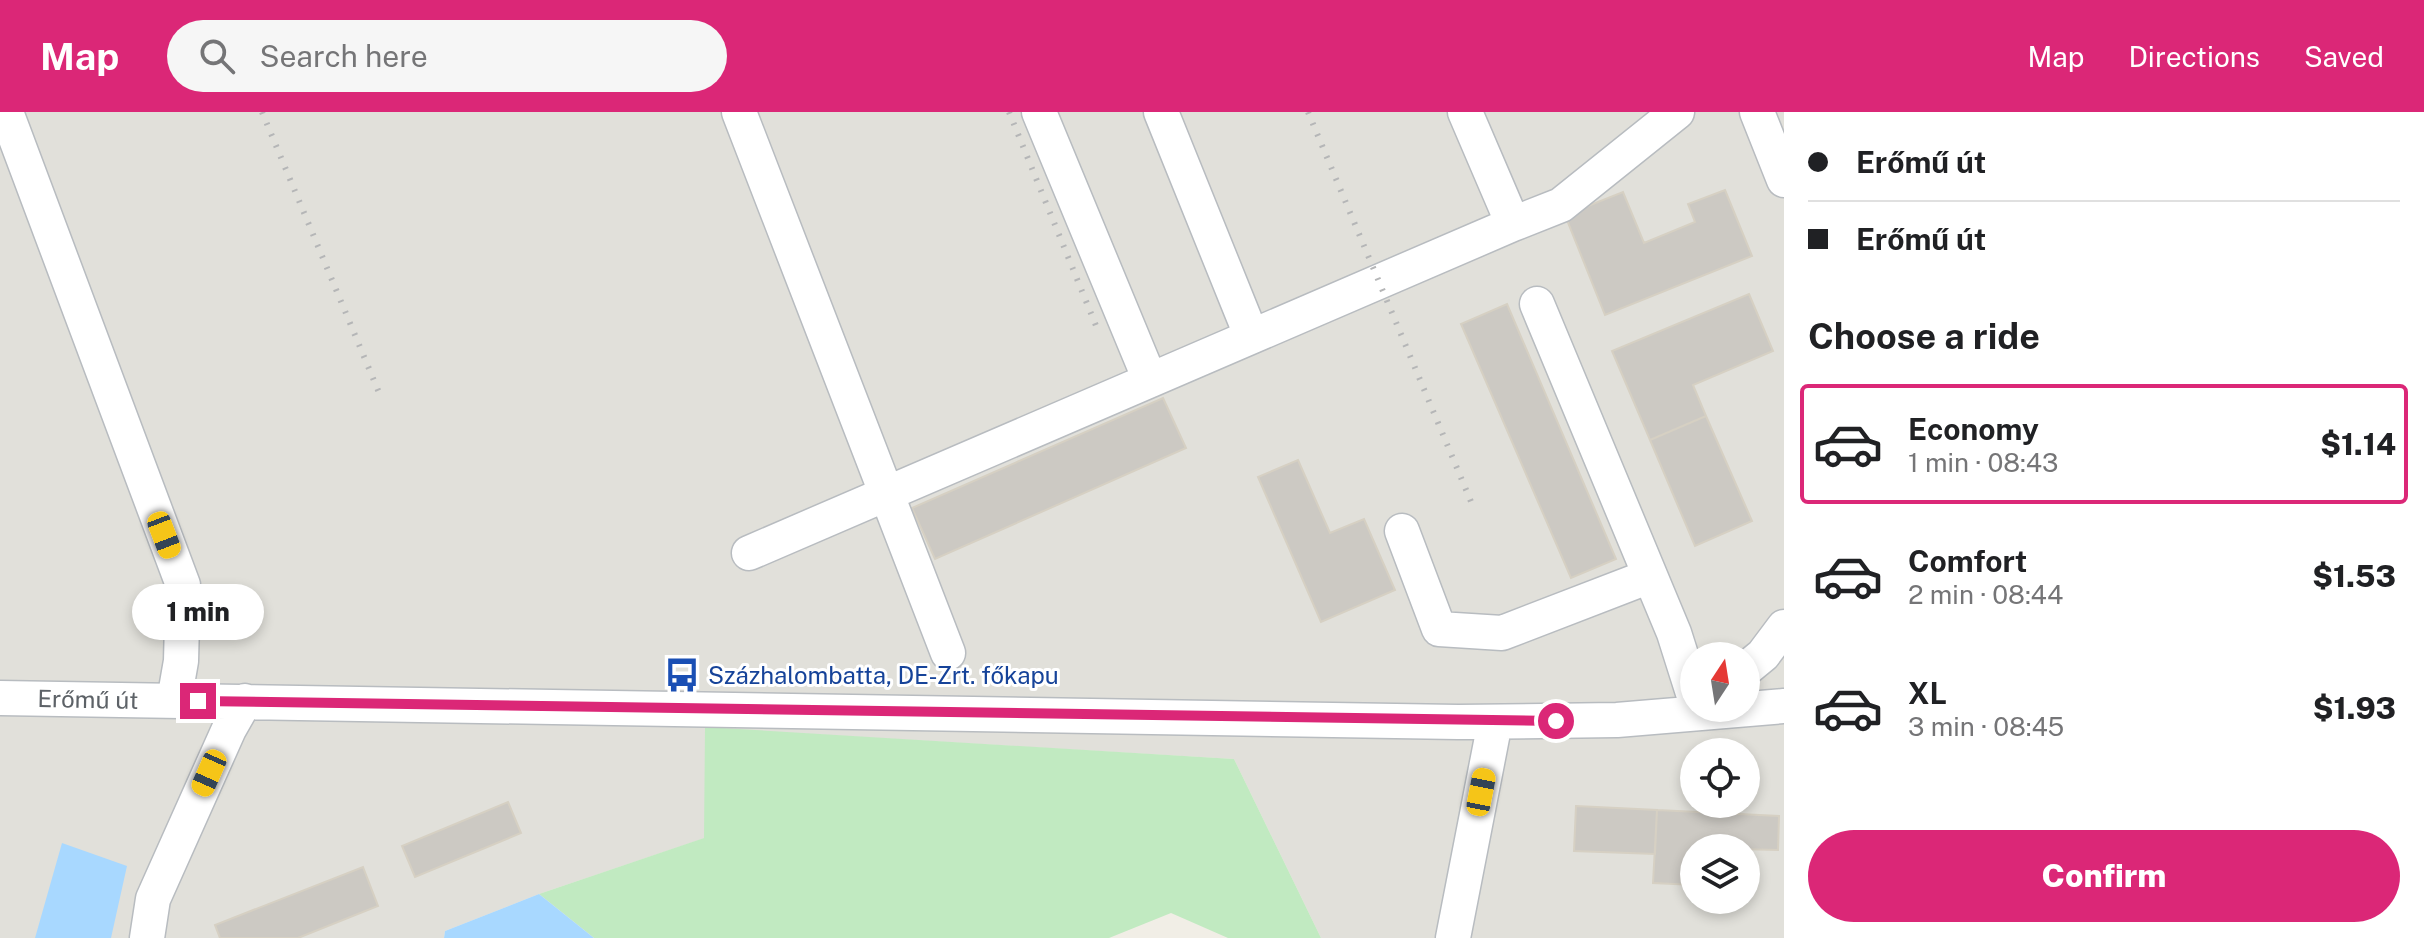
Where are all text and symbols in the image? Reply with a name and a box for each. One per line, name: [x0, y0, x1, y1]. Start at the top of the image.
search box: [167, 20, 727, 92]
text: Map: [40, 34, 119, 79]
icon: search: [195, 34, 239, 78]
text: Search here: [259, 38, 428, 74]
text: Map: [2028, 40, 2084, 73]
text: Directions: [2128, 40, 2260, 73]
text: Saved: [2304, 40, 2384, 73]
text: Erőmű út: [1856, 144, 1986, 180]
text: Erőmű út: [1856, 221, 1986, 257]
text: Choose a ride: [1808, 315, 2040, 357]
icon: car: [1812, 408, 1884, 480]
text: Economy: [1908, 411, 2039, 447]
text: $1.14: [2320, 426, 2396, 462]
text: 1 min · 08:43: [1908, 447, 2058, 478]
car: [144, 508, 184, 562]
icon: car: [1812, 540, 1884, 612]
text: Comfort: [1908, 543, 2027, 579]
text: $1.53: [2312, 558, 2396, 594]
text: 2 min · 08:44: [1908, 579, 2063, 610]
callout: 1 min: [132, 585, 264, 641]
text: 1 min: [166, 596, 230, 627]
north arrow: [1680, 642, 1760, 722]
map controls: [1680, 642, 1760, 914]
bus stop icon: Százhalombatta, DE-Zrt. főkapu: [663, 656, 701, 694]
place label: Százhalombatta, DE-Zrt. főkapu: [708, 661, 1059, 689]
icon: car: [1812, 672, 1884, 744]
text: XL: [1908, 675, 1947, 711]
route end: [180, 683, 216, 719]
street label: Erőmű út: [37, 684, 139, 714]
text: $1.93: [2313, 690, 2396, 726]
route start: [1538, 703, 1574, 739]
text: 3 min · 08:45: [1908, 711, 2064, 742]
button: locate: [1680, 738, 1760, 818]
car: [188, 746, 230, 800]
car: [1465, 766, 1497, 818]
button: Confirm: [1808, 830, 2400, 922]
button: layers: [1680, 834, 1760, 914]

